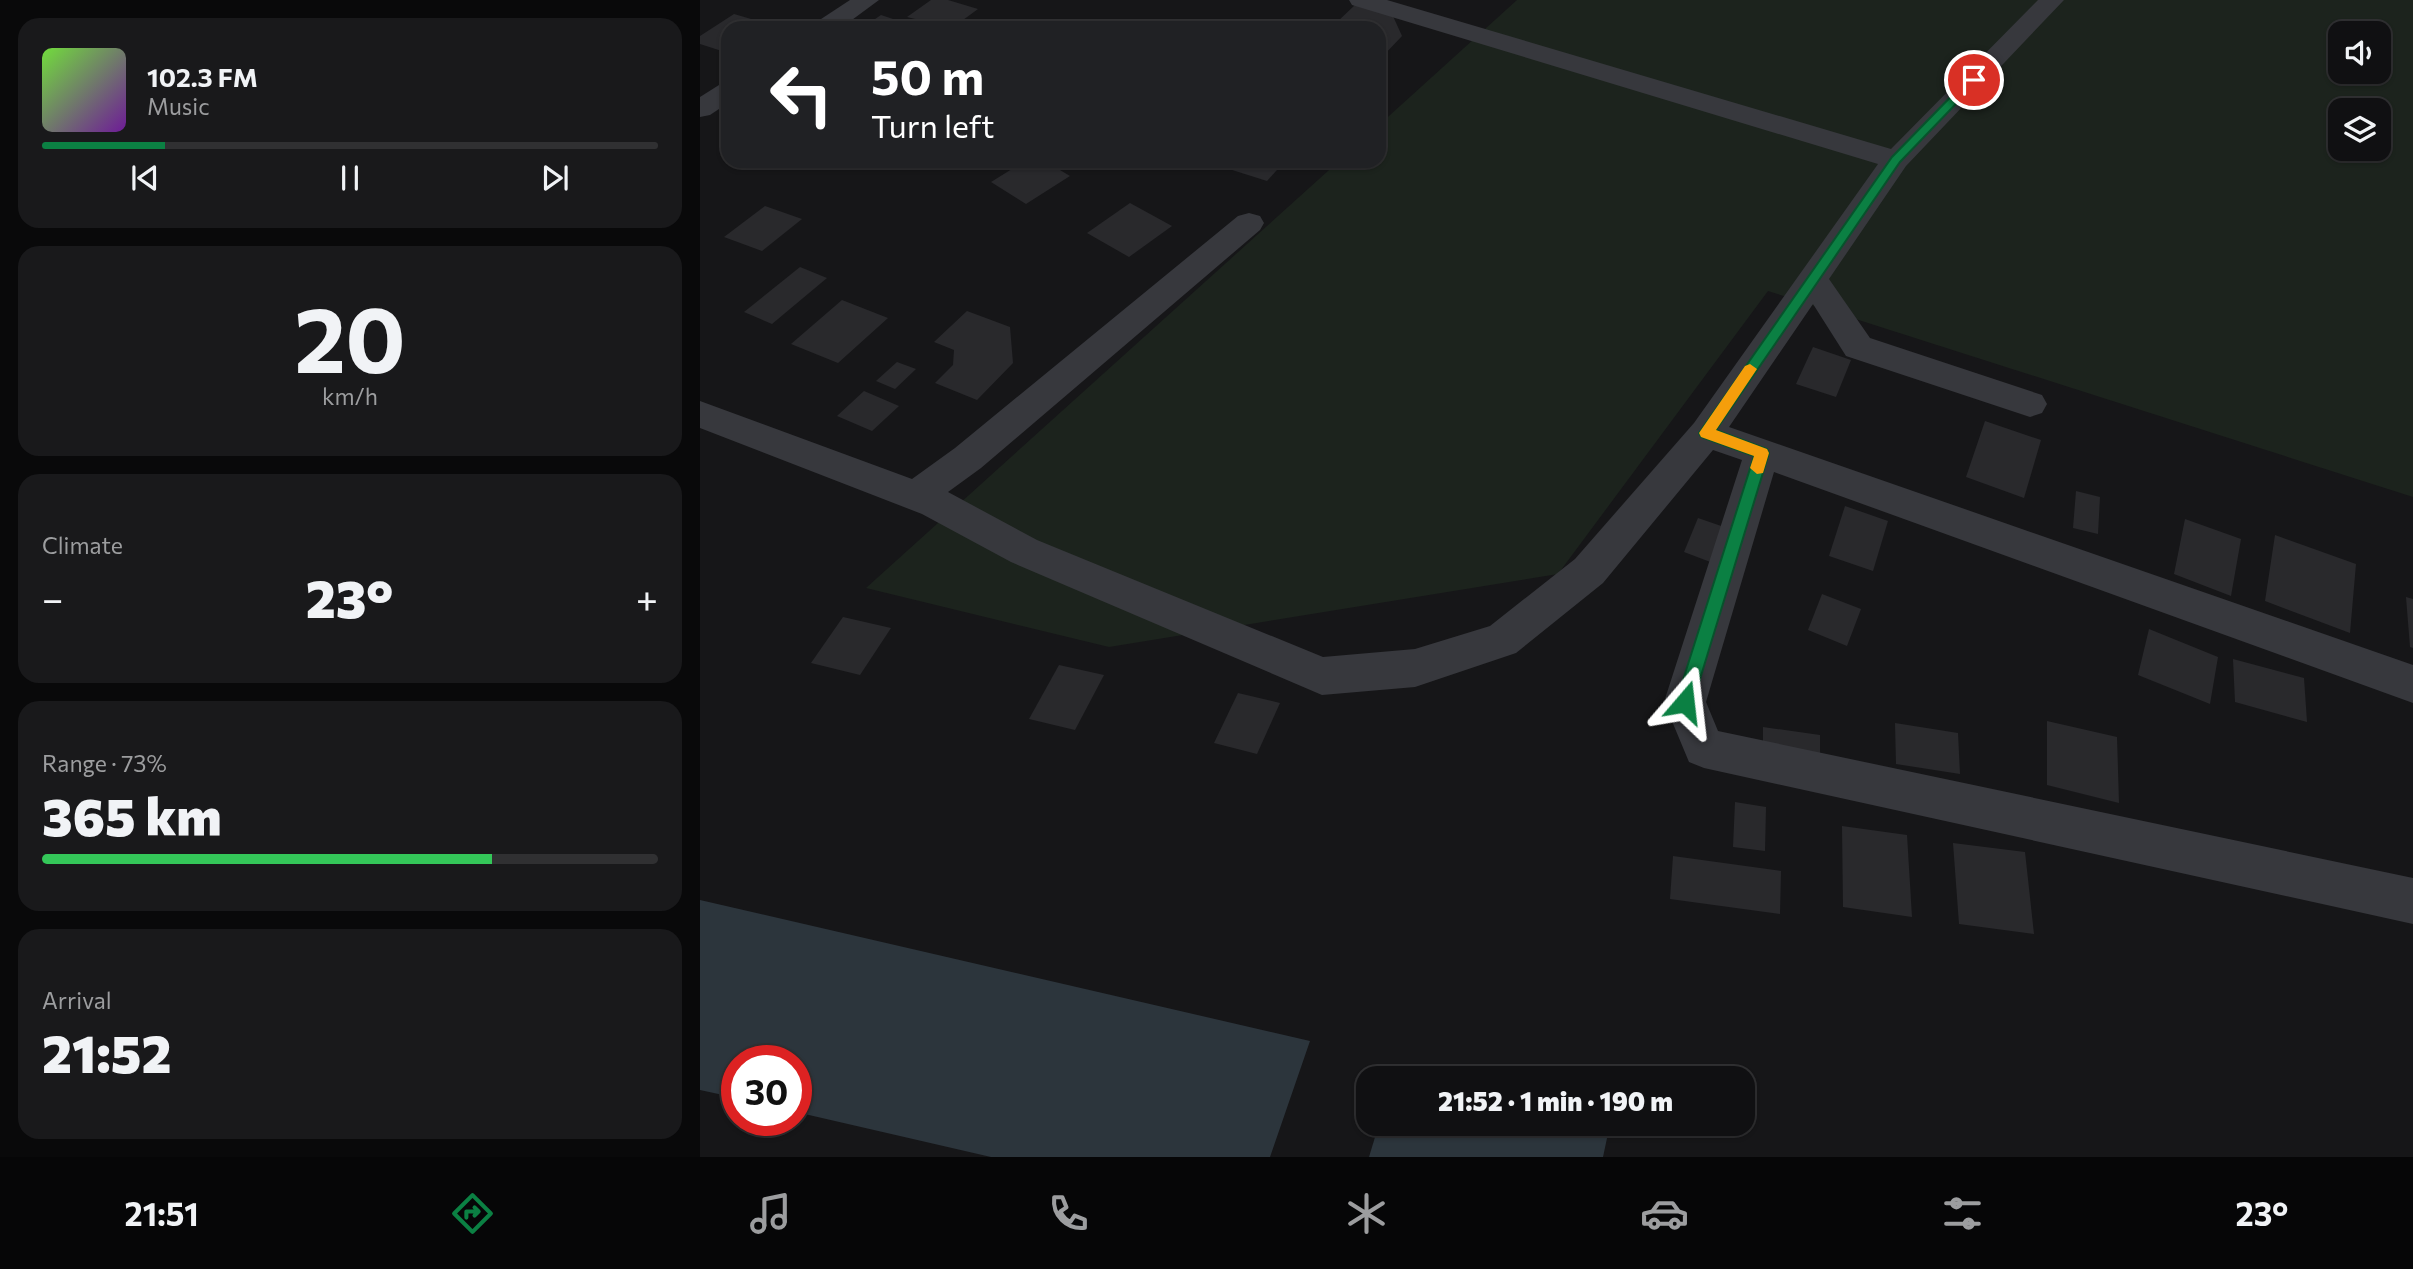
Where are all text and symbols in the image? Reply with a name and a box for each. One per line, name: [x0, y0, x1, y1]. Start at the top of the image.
map controls: [2328, 21, 2391, 161]
button: sound: [2328, 21, 2391, 84]
text: 50 m: [871, 45, 984, 105]
icon: left: [756, 49, 847, 140]
pin: [1944, 50, 2004, 110]
text: 102.3 FM: [147, 61, 258, 92]
icon: arrive: [1955, 61, 1993, 99]
text: Music: [147, 92, 210, 120]
button: layers: [2328, 98, 2391, 161]
text: Turn left: [871, 105, 995, 145]
icon: previous: [126, 159, 164, 197]
icon: pause: [331, 159, 369, 197]
icon: next: [536, 159, 574, 197]
text: 20: [294, 280, 406, 392]
text: km/h: [322, 382, 378, 410]
text: Climate: [42, 531, 123, 559]
text: 23°: [306, 565, 393, 629]
text: −: [42, 574, 64, 621]
text: +: [636, 574, 658, 621]
position arrow: [1648, 665, 1722, 739]
text: Range · 73%: [42, 749, 167, 777]
text: 365 km: [42, 783, 222, 847]
text: Arrival: [42, 986, 112, 1014]
text: 21:52: [42, 1020, 171, 1084]
speed limit sign: 30: [721, 1045, 812, 1136]
text: 21:52 · 1 min · 190 m: [1438, 1085, 1673, 1116]
icon: directions: [448, 1189, 497, 1238]
icon: music: [746, 1189, 795, 1238]
icon: phone: [1044, 1189, 1093, 1238]
icon: climate: [1342, 1189, 1391, 1238]
icon: car: [1640, 1189, 1689, 1238]
icon: filters: [1938, 1189, 1987, 1238]
text: 21:51: [124, 1193, 199, 1233]
text: 23°: [2236, 1193, 2288, 1233]

